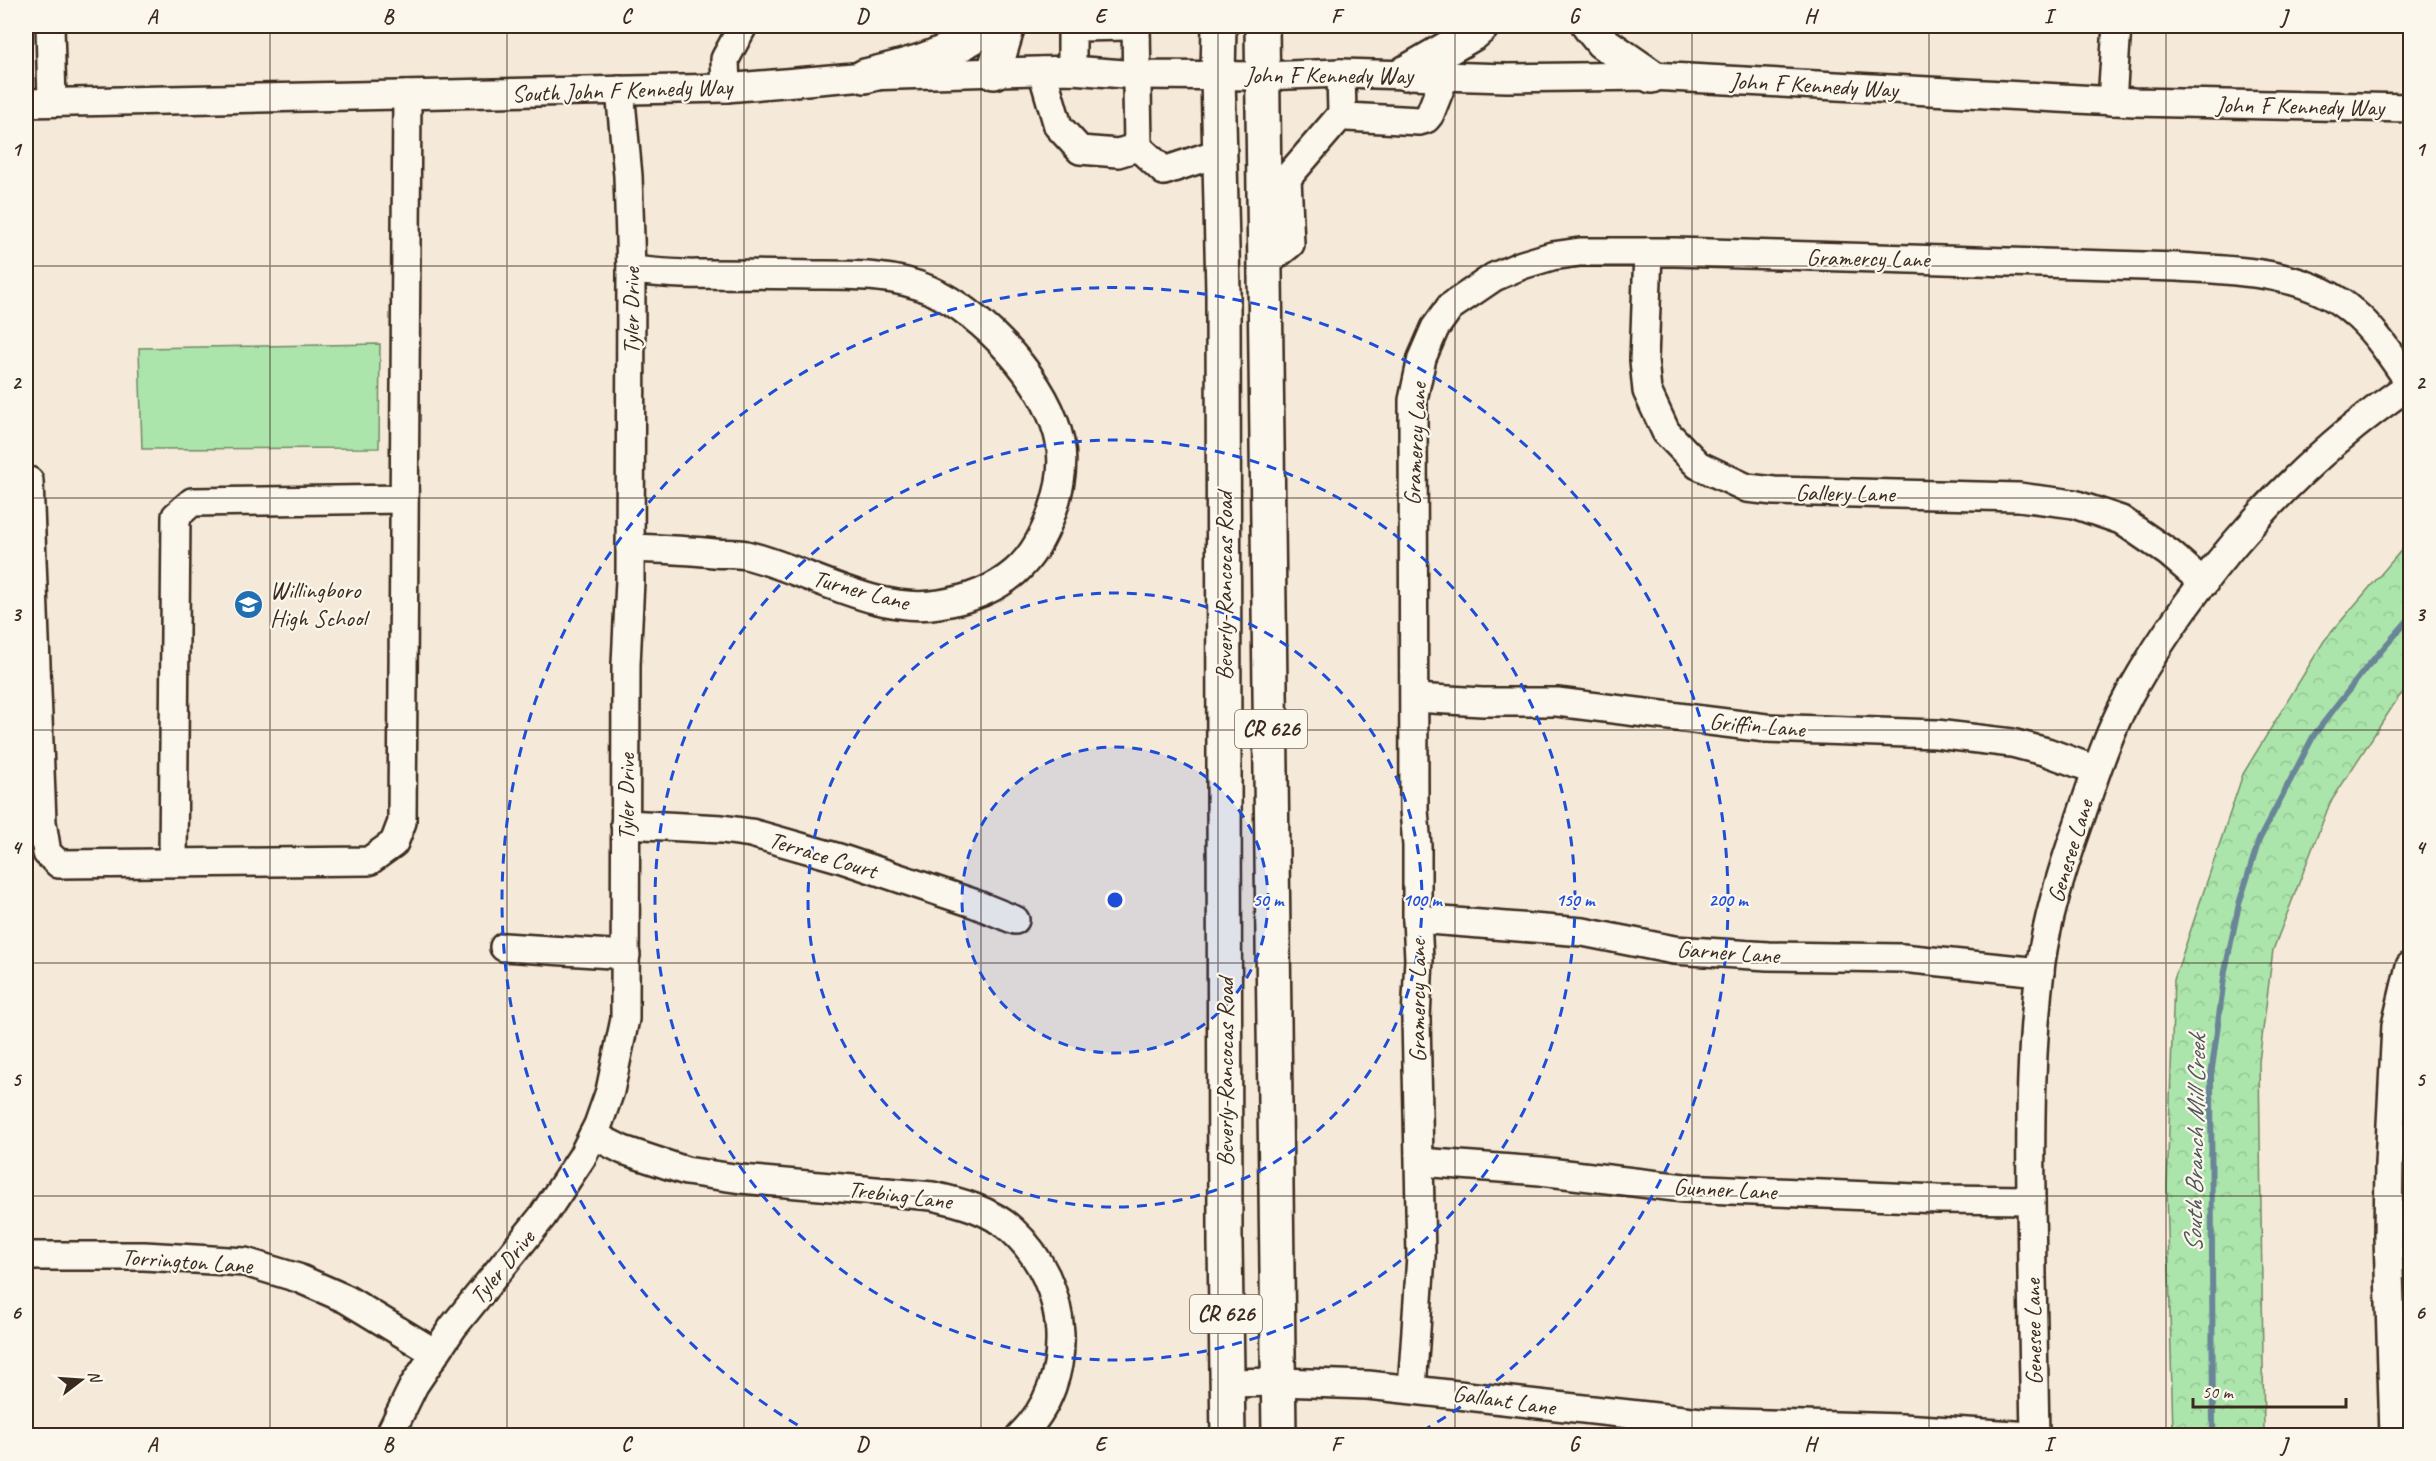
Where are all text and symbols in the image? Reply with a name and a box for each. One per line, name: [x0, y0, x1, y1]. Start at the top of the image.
text: A: [147, 4, 159, 29]
text: B: [383, 4, 395, 29]
text: C: [621, 4, 633, 29]
text: D: [856, 4, 870, 29]
text: E: [1095, 4, 1109, 29]
text: F: [1331, 4, 1345, 29]
text: G: [1569, 4, 1582, 29]
text: H: [1804, 4, 1819, 29]
text: I: [2044, 4, 2057, 29]
text: J: [2279, 4, 2291, 29]
street label: John F Kennedy Way: [1244, 60, 1415, 90]
street label: John F Kennedy Way: [1728, 66, 1901, 104]
street label: South John F Kennedy Way: [511, 71, 735, 109]
street label: John F Kennedy Way: [2215, 90, 2386, 122]
text: 1: [12, 137, 23, 162]
text: 1: [2416, 137, 2427, 162]
street label: Gramercy Lane: [1806, 242, 1932, 274]
street label: Tyler Drive: [616, 265, 646, 355]
text: 2: [12, 370, 23, 395]
text: 2: [2416, 370, 2427, 395]
street label: Gramercy Lane: [1397, 380, 1433, 506]
street label: Gallery Lane: [1795, 477, 1897, 509]
street label: Beverly-Rancocas Road: [1209, 488, 1239, 680]
street label: Turner Lane: [810, 563, 914, 618]
place label: Willingboro High School: [270, 575, 370, 633]
school or university icon: Willingboro High School: [233, 588, 265, 620]
text: 3: [12, 602, 23, 627]
text: 3: [2416, 602, 2427, 627]
street label: Griffin Lane: [1708, 706, 1808, 744]
road number: CR 626: [1235, 710, 1307, 748]
street label: Tyler Drive: [611, 751, 641, 841]
street label: Genesee Lane: [2040, 794, 2101, 906]
street label: Terrace Court: [765, 824, 883, 886]
text: 4: [12, 835, 24, 860]
text: 4: [2416, 835, 2428, 860]
text: 50 m: [1253, 889, 1285, 911]
text: 100 m: [1403, 889, 1443, 911]
text: 150 m: [1556, 889, 1596, 911]
text: 200 m: [1709, 889, 1749, 911]
centre of rings: [1105, 890, 1125, 910]
street label: Garner Lane: [1676, 933, 1782, 971]
street label: Gramercy Lane: [1402, 937, 1432, 1063]
street label: Beverly-Rancocas Road: [1210, 974, 1240, 1166]
water label: South Branch Mill Creek: [2177, 1031, 2213, 1253]
text: 5: [12, 1067, 23, 1092]
text: 5: [2416, 1067, 2427, 1092]
street label: Gunner Lane: [1673, 1171, 1779, 1207]
street label: Trebing Lane: [846, 1174, 956, 1217]
street label: Tyler Drive: [463, 1222, 542, 1310]
street label: Torrington Lane: [121, 1241, 255, 1281]
street label: Genesee Lane: [2017, 1276, 2049, 1385]
road number: CR 626: [1190, 1295, 1262, 1333]
text: 6: [11, 1300, 22, 1325]
text: 6: [2415, 1300, 2426, 1325]
north arrow: [51, 1350, 111, 1410]
text: N: [83, 1368, 106, 1387]
scale bar: [2193, 1371, 2346, 1409]
street label: Gallant Lane: [1451, 1378, 1559, 1422]
text: 50 m: [2202, 1381, 2235, 1403]
text: A: [147, 1432, 159, 1457]
text: B: [383, 1432, 395, 1457]
text: C: [621, 1432, 633, 1457]
text: D: [856, 1432, 870, 1457]
text: E: [1095, 1432, 1109, 1457]
text: F: [1331, 1432, 1345, 1457]
text: G: [1569, 1432, 1582, 1457]
text: H: [1804, 1432, 1819, 1457]
text: I: [2044, 1432, 2057, 1457]
text: J: [2279, 1432, 2291, 1457]

